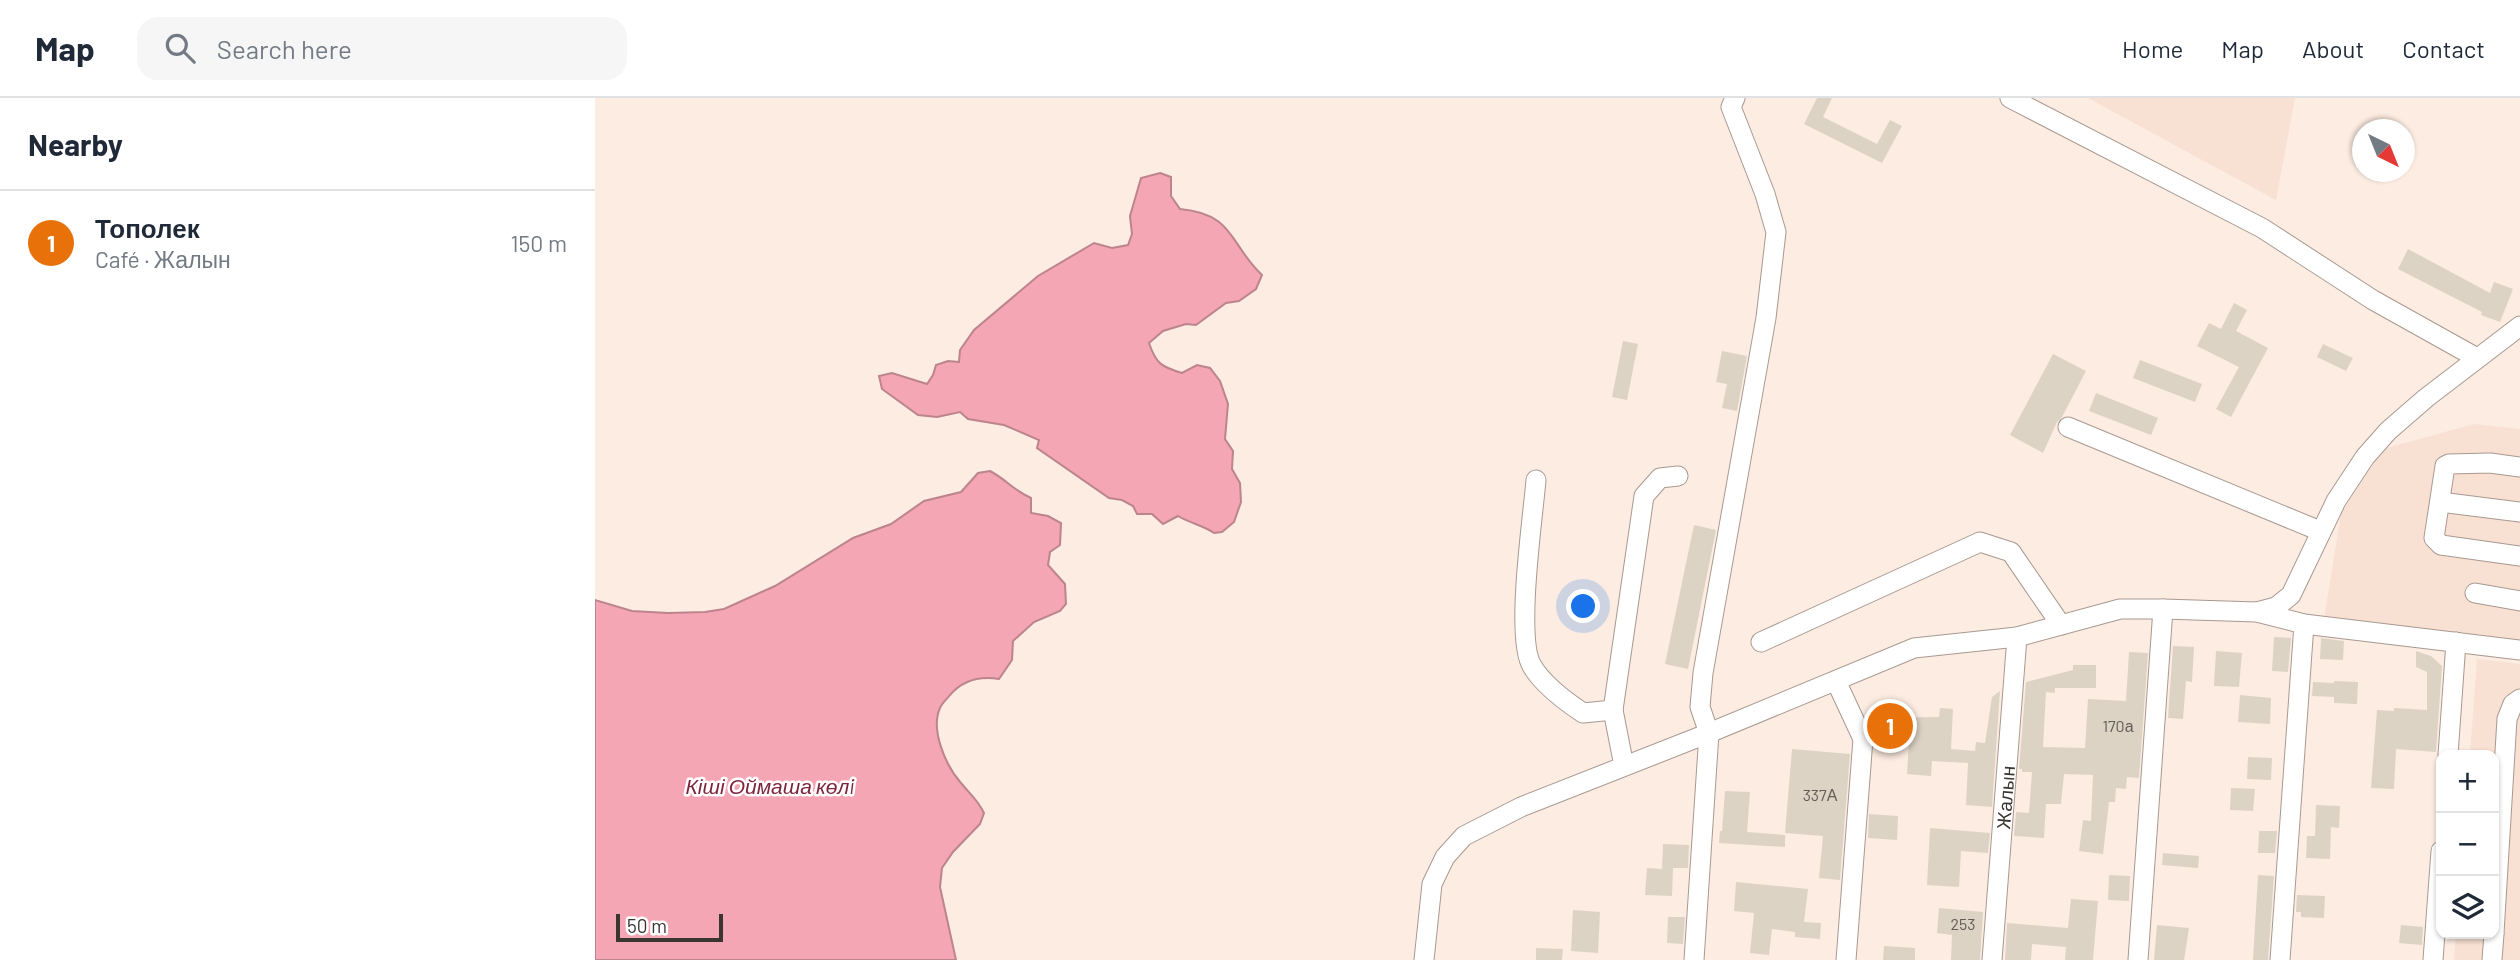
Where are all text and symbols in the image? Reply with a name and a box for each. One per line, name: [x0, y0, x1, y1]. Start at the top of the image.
search box: [137, 17, 627, 80]
text: Map: [35, 28, 95, 68]
icon: search: [161, 29, 199, 67]
text: Search here: [217, 33, 352, 64]
text: Home: [2122, 34, 2183, 63]
text: Map: [2221, 34, 2264, 63]
text: About: [2302, 34, 2364, 63]
text: Contact: [2402, 34, 2485, 63]
north arrow: [2352, 119, 2415, 182]
text: Nearby: [28, 126, 123, 162]
text: Тополек: [95, 212, 200, 243]
text: 1: [47, 229, 55, 257]
text: 150 m: [511, 229, 567, 257]
text: Café · Жалын: [95, 245, 231, 273]
your location: [1566, 589, 1600, 623]
pin: 1: [1867, 700, 1913, 752]
house number: 170а: [2102, 716, 2134, 735]
map controls: [2436, 750, 2499, 939]
button: +: [2436, 750, 2499, 813]
street label: Жалын: [1991, 765, 2018, 830]
water label: Кіші Оймаша көлi: [685, 773, 855, 798]
house number: 337А: [1803, 785, 1838, 804]
button: −: [2436, 813, 2499, 876]
button: layers: [2436, 876, 2499, 939]
scale bar: [616, 911, 723, 943]
text: 50 m: [627, 914, 667, 937]
house number: 253: [1950, 914, 1976, 933]

